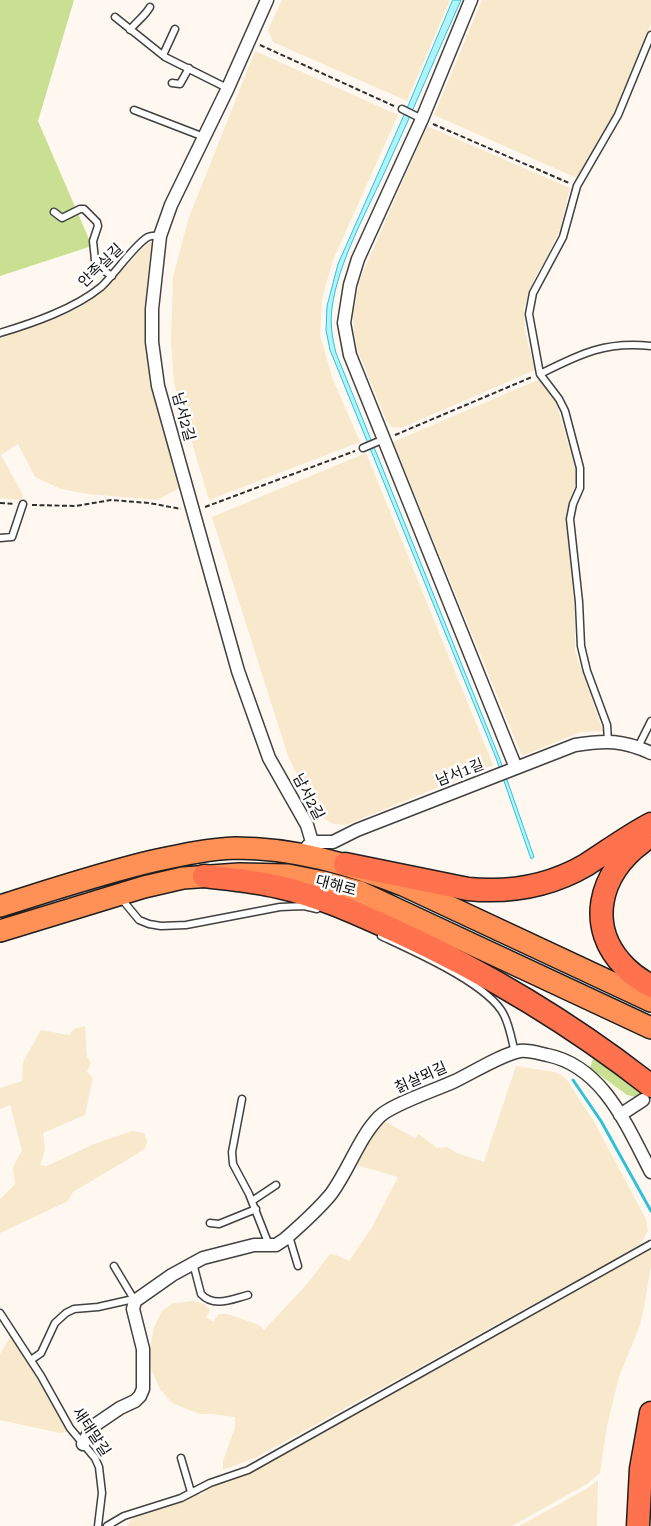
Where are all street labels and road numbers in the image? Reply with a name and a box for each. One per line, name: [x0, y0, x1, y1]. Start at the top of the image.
street label: 안족실길: [75, 240, 127, 292]
street label: 남서2길: [168, 391, 198, 443]
street label: 남서1길: [434, 756, 486, 790]
street label: 남서2길: [288, 771, 328, 823]
street label: 대해로: [314, 872, 358, 900]
street label: 칡살뫼길: [392, 1059, 450, 1097]
street label: 새태말길: [68, 1404, 114, 1460]

